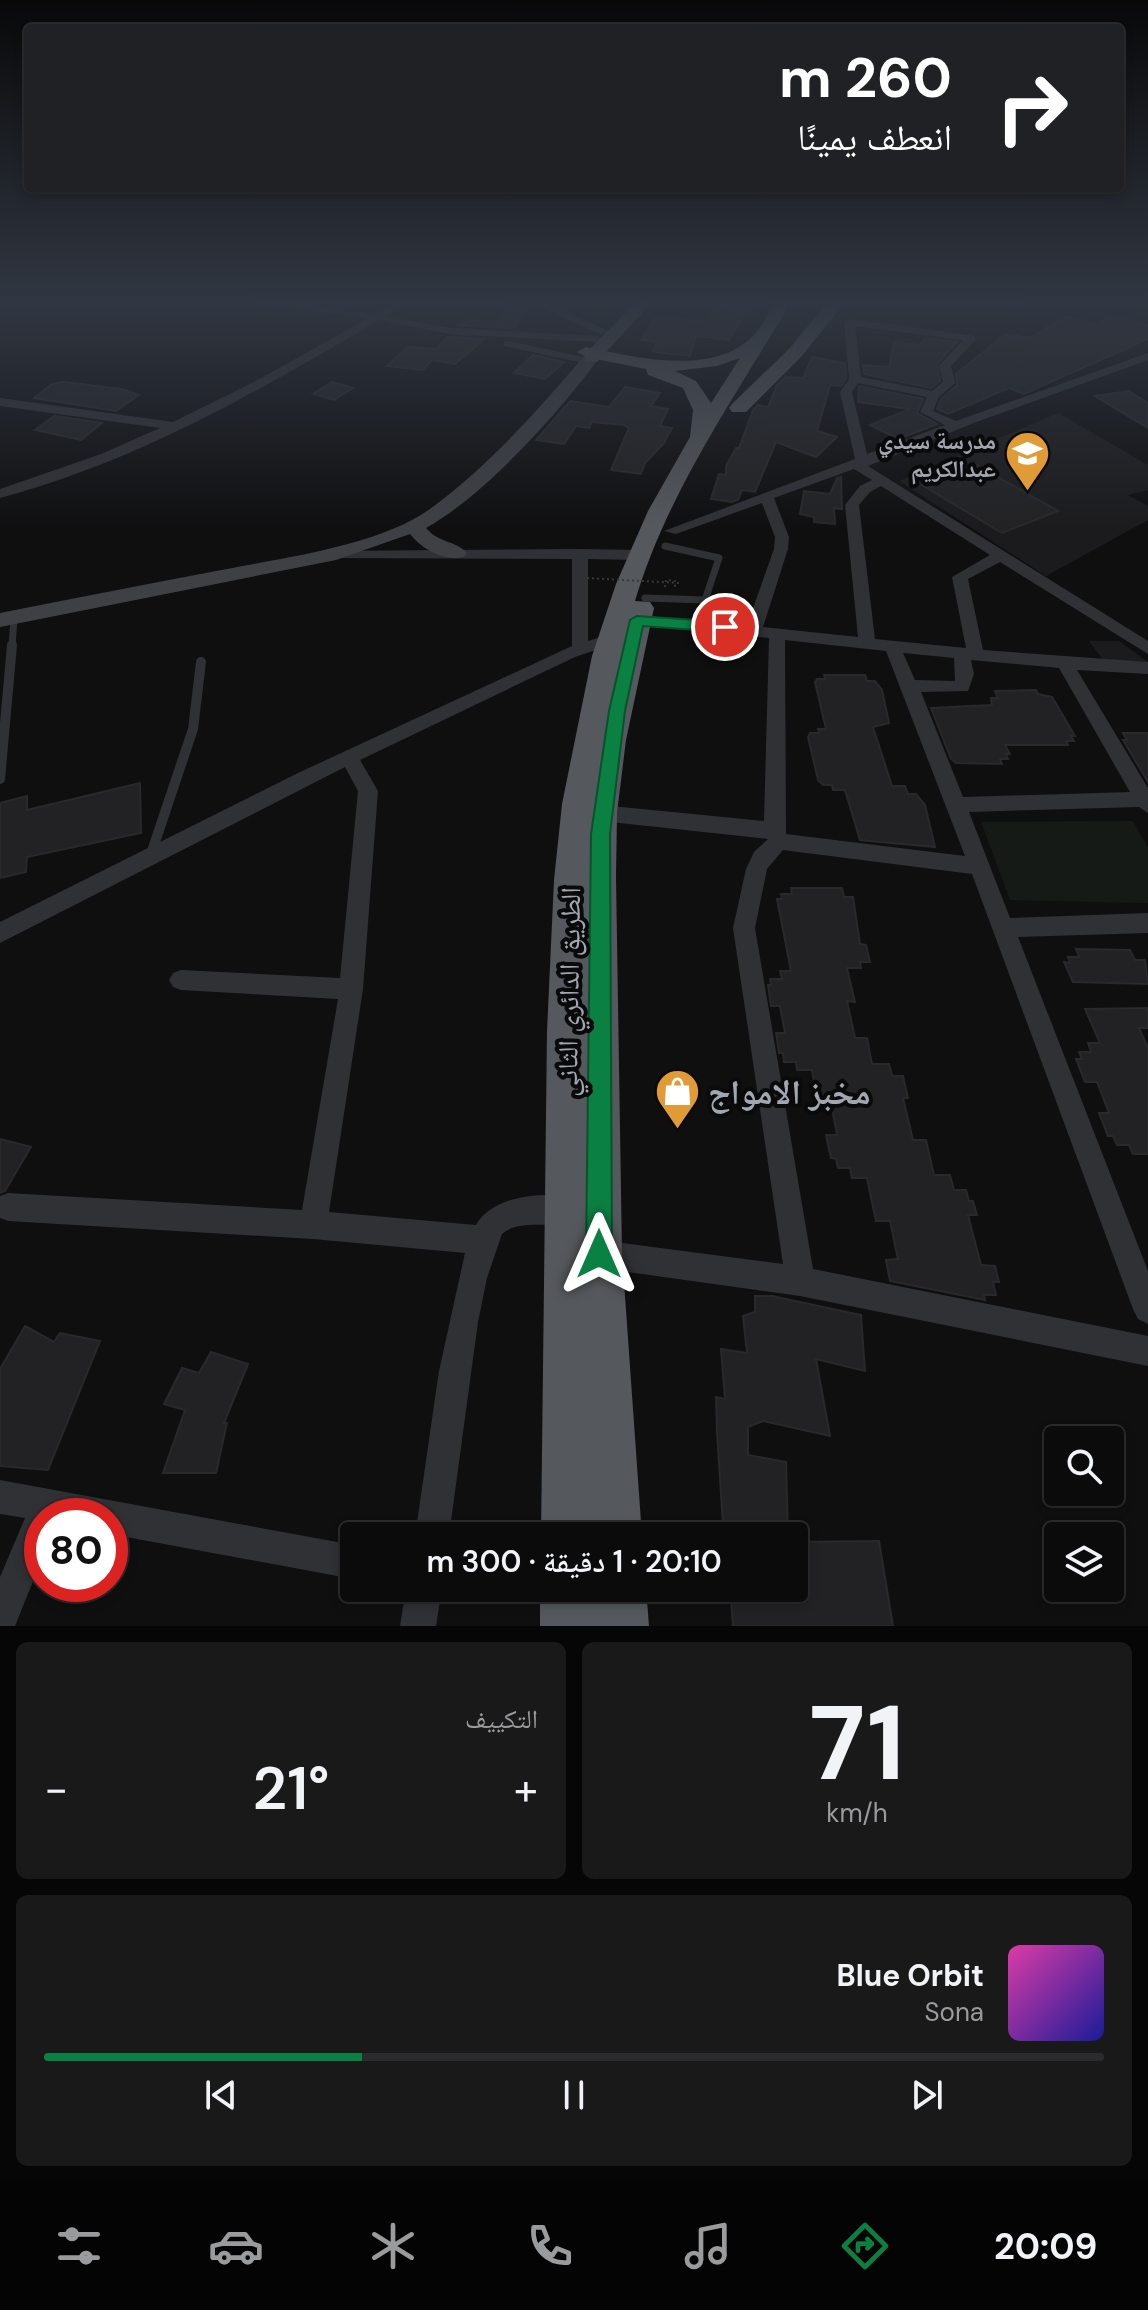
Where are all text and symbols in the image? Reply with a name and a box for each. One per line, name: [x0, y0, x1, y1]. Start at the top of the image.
text: 260 m: [779, 41, 952, 114]
icon: right: [980, 56, 1084, 160]
text: انعطف يمينًا: [797, 114, 952, 161]
place label: مدرسة سيدي عبدالكريم: [878, 425, 996, 485]
school or university icon: مدرسة سيدي عبدالكريم: [1003, 430, 1051, 493]
pin: [691, 593, 759, 661]
icon: arrive: [703, 605, 747, 649]
street label: الطريق الدائري الثاني: [549, 887, 593, 1097]
shop icon: مخبز الامواج: [653, 1068, 701, 1131]
place label: مخبز الامواج: [708, 1070, 871, 1115]
position arrow: [557, 1212, 641, 1296]
map controls: [1044, 1426, 1124, 1602]
button: search: [1044, 1426, 1124, 1506]
speed limit sign: 80: [24, 1498, 128, 1602]
button: layers: [1044, 1522, 1124, 1602]
text: 20:10 · 1 دقيقة · 300 m: [426, 1542, 722, 1581]
text: 71: [809, 1676, 905, 1811]
text: التكييف: [465, 1702, 538, 1736]
text: 21°: [253, 1749, 329, 1828]
text: −: [44, 1760, 68, 1818]
text: +: [514, 1760, 538, 1818]
text: km/h: [826, 1796, 888, 1830]
text: Blue Orbit: [837, 1956, 984, 1995]
text: Sona: [924, 1995, 984, 2029]
icon: previous: [199, 2073, 243, 2117]
icon: pause: [552, 2073, 596, 2117]
icon: next: [905, 2073, 949, 2117]
icon: filters: [51, 2218, 107, 2274]
icon: car: [208, 2218, 264, 2274]
icon: climate: [365, 2218, 421, 2274]
icon: phone: [522, 2218, 578, 2274]
icon: music: [680, 2218, 736, 2274]
icon: directions: [837, 2218, 893, 2274]
text: 20:09: [994, 2223, 1097, 2270]

